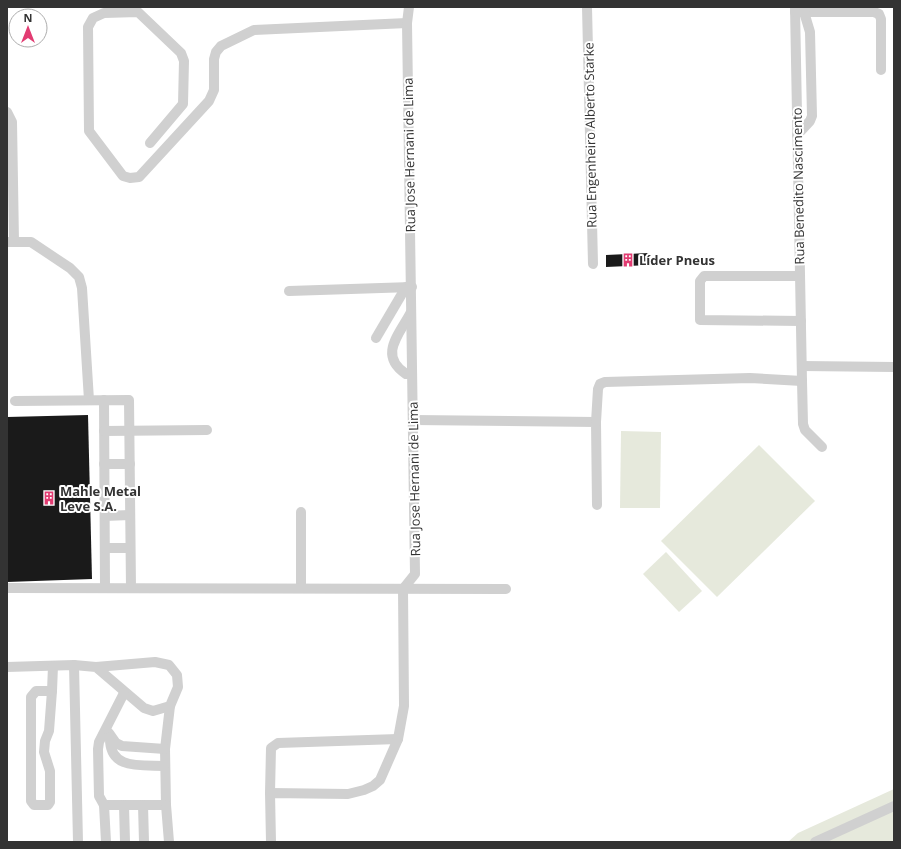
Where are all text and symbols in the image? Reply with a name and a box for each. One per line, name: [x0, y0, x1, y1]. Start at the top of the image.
north arrow: [8, 8, 48, 48]
text: N: [24, 10, 32, 25]
street label: Rua Engenheiro Alberto Starke: [579, 42, 601, 228]
street label: Rua Jose Hernani de Lima: [399, 77, 419, 233]
street label: Rua Benedito Nascimento: [788, 107, 808, 265]
place label: Líder Pneus: [639, 251, 715, 269]
building icon: Líder Pneus: [620, 252, 636, 268]
street label: Rua Jose Hernani de Lima: [404, 401, 424, 557]
place label: Mahle Metal Leve S.A.: [60, 482, 141, 515]
building icon: Mahle Metal Leve S.A.: [41, 490, 57, 506]

